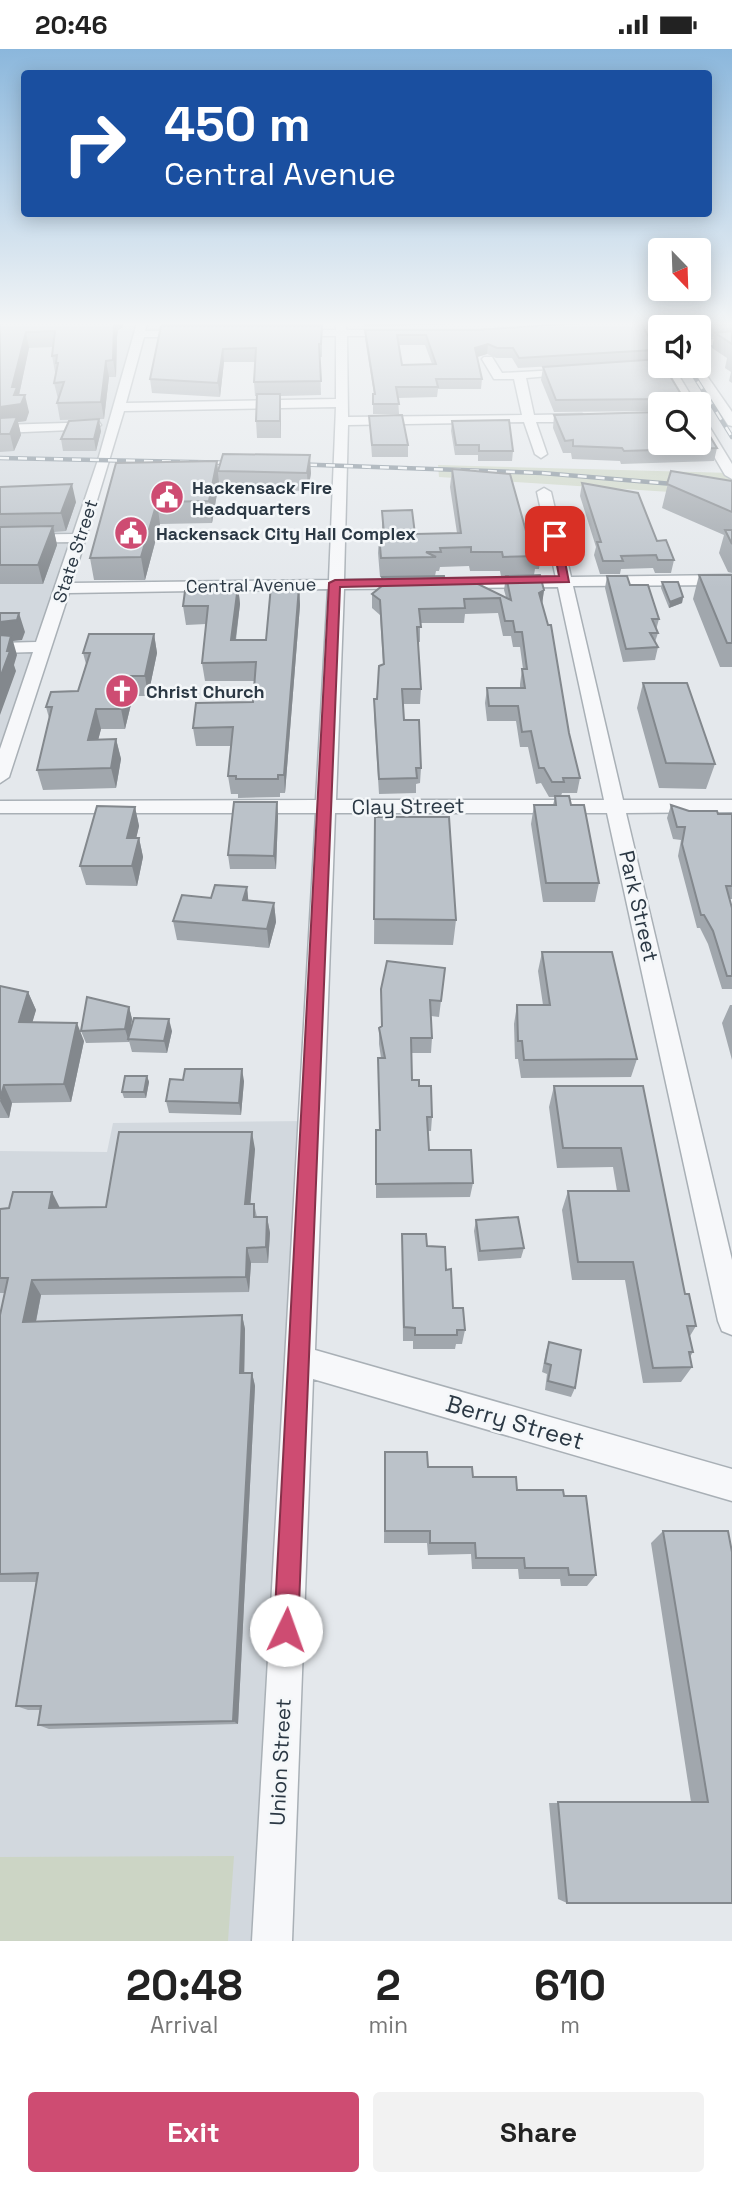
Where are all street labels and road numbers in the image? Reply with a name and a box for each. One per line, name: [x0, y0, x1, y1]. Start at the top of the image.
street label: State Street: [47, 496, 103, 606]
street label: Central Avenue: [186, 572, 316, 598]
street label: Clay Street: [351, 792, 465, 820]
street label: Park Street: [613, 848, 665, 964]
street label: Berry Street: [442, 1387, 588, 1457]
street label: Union Street: [263, 1698, 297, 1826]

